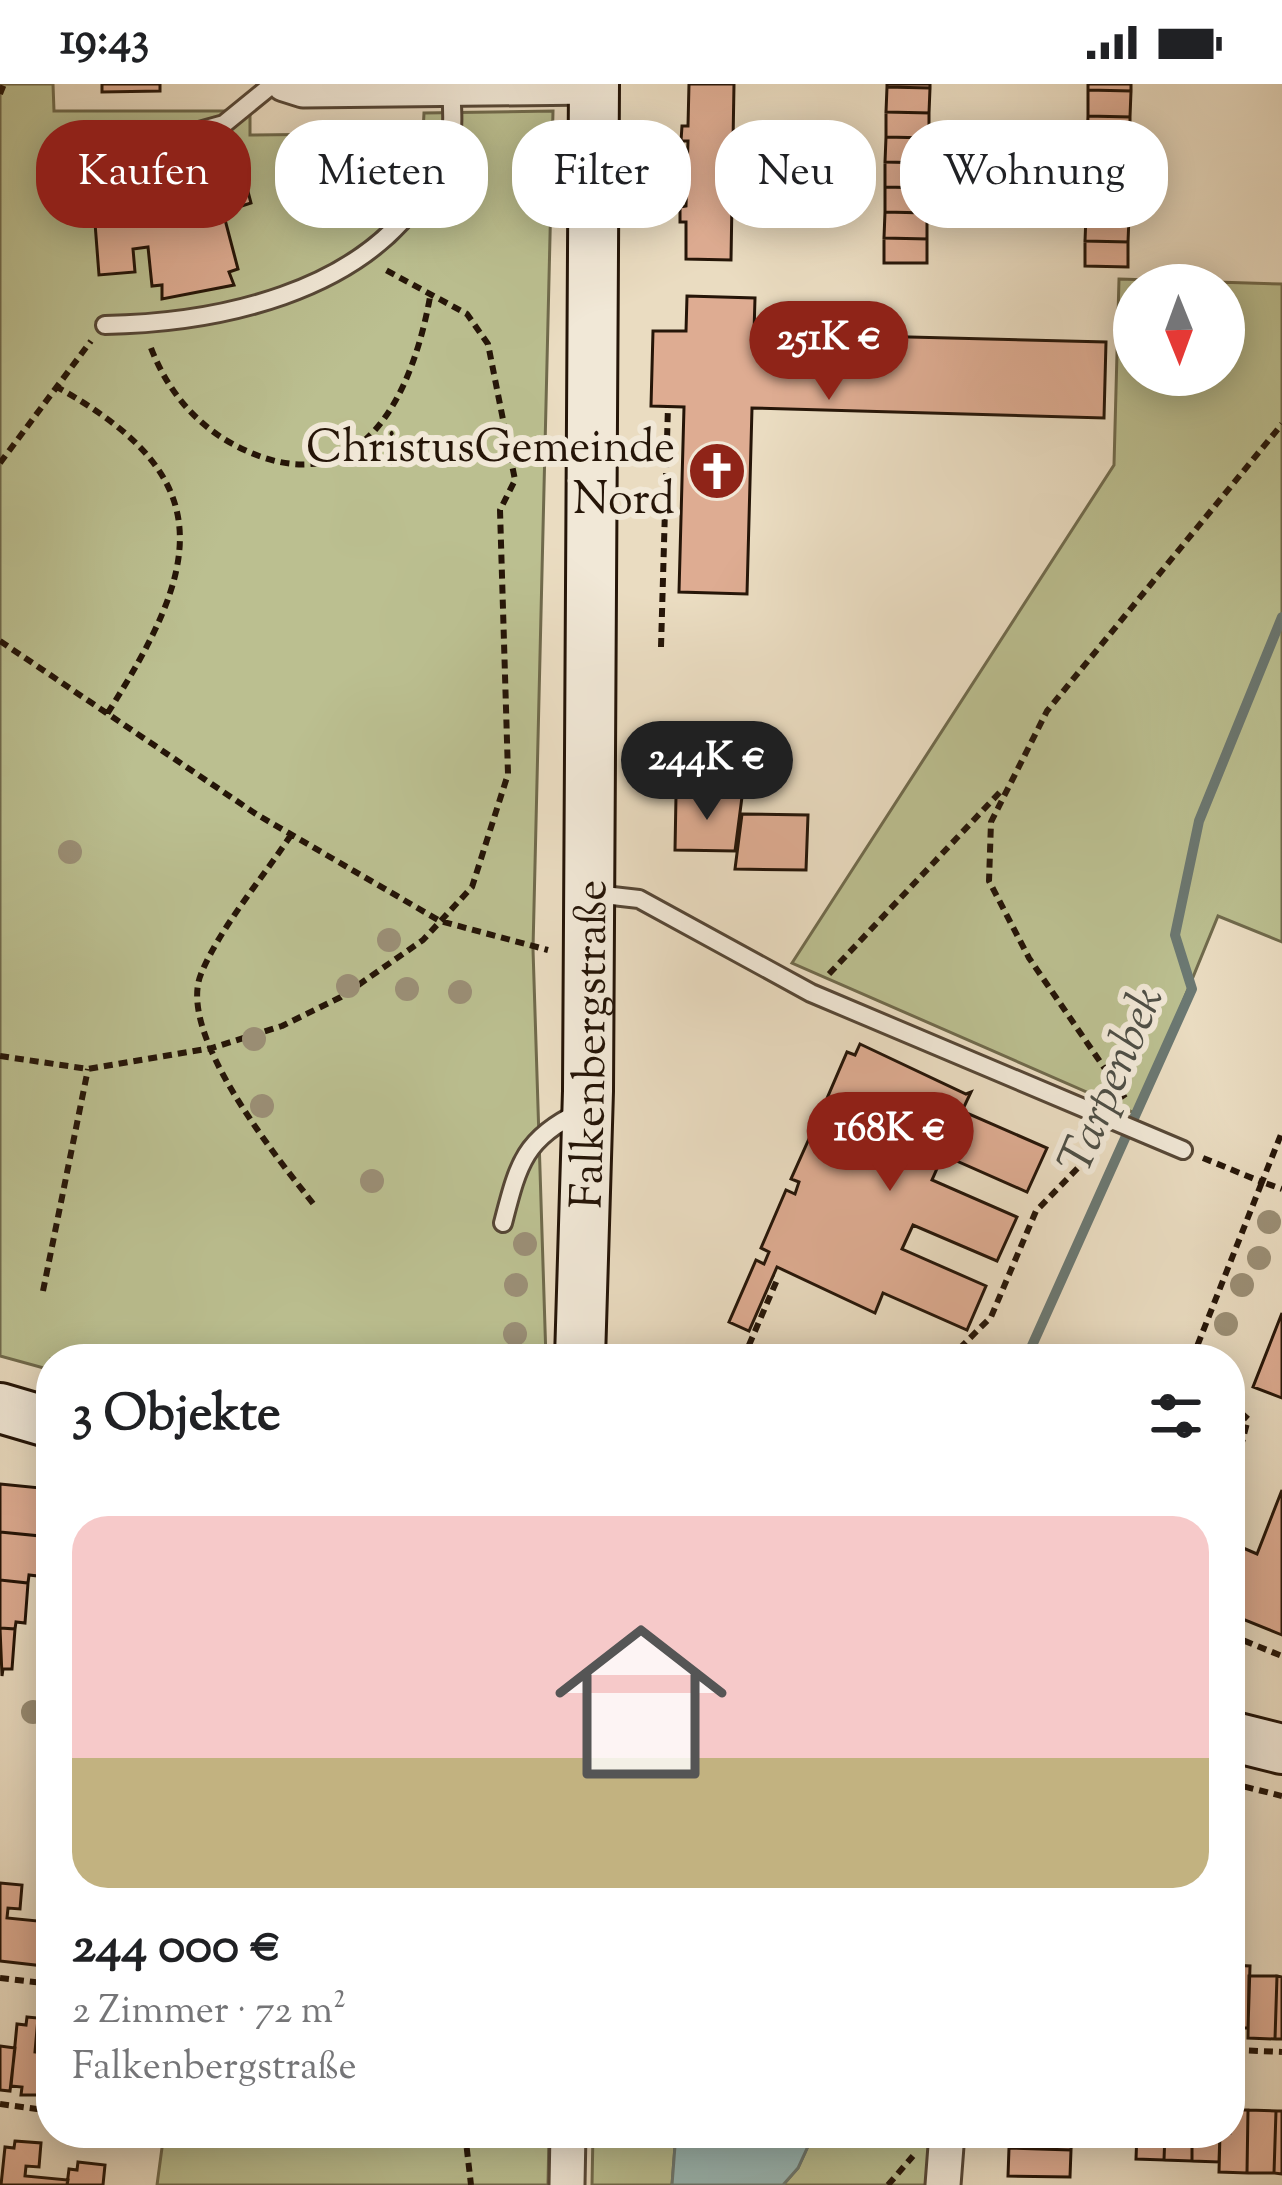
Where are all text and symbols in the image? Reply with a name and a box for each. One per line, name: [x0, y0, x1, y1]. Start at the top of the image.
text: 19:43: [60, 10, 149, 75]
chip: Kaufen: [36, 120, 251, 228]
chip: Mieten: [275, 120, 488, 228]
chip: Filter: [512, 120, 691, 228]
chip: Neu: [715, 120, 876, 228]
chip: Wohnung: [900, 120, 1168, 228]
north arrow: [1113, 264, 1245, 396]
map controls: [1113, 264, 1245, 396]
pin: 251K €: [731, 301, 927, 403]
text: 251K €: [776, 312, 882, 368]
place label: ChristusGemeinde Nord: [306, 418, 675, 535]
church icon: ChristusGemeinde Nord: [686, 440, 748, 502]
pin: 244K €: [609, 721, 805, 823]
text: 244K €: [648, 732, 766, 788]
street label: Falkenbergstraße: [558, 880, 627, 1210]
water label: Tarpenbek: [1044, 977, 1184, 1186]
pin: 168K €: [792, 1092, 988, 1194]
text: 168K €: [834, 1103, 946, 1159]
text: 3 Objekte: [72, 1380, 281, 1453]
icon: filters: [1143, 1383, 1209, 1449]
icon: home: [533, 1594, 749, 1810]
text: 244 000 €: [72, 1912, 281, 1985]
text: 2 Zimmer · 72 m²: [72, 1985, 346, 2041]
text: Falkenbergstraße: [72, 2041, 357, 2097]

